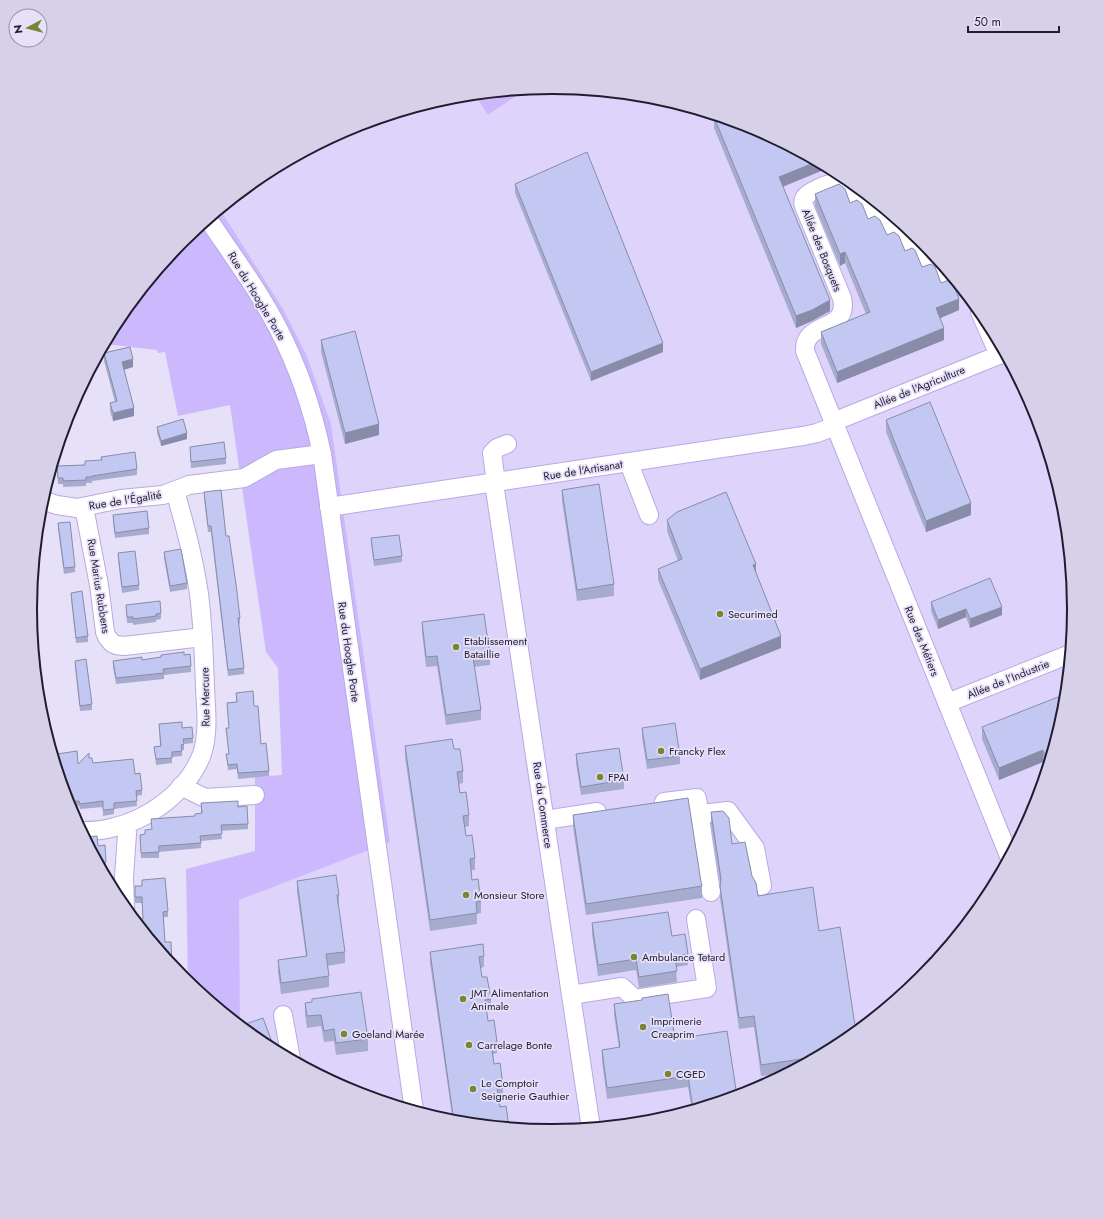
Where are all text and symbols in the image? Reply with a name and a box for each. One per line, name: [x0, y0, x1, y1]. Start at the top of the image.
north arrow: [8, 8, 48, 48]
scale bar: [968, 8, 1059, 34]
text: 50 m: [974, 13, 1001, 31]
text: N: [10, 24, 27, 35]
street label: Allée des Bosquets: [798, 206, 846, 294]
street label: Rue du Hooghe Porte: [224, 249, 290, 344]
street label: Allée de l'Agriculture: [871, 361, 968, 413]
street label: Rue de l'Artisanat: [542, 456, 624, 484]
street label: Rue de l'Égalité: [88, 486, 163, 514]
street label: Rue Marius Rubbens: [84, 538, 114, 635]
street label: Rue du Hooghe Porte: [334, 601, 364, 703]
street label: Rue des Métiers: [901, 603, 944, 679]
place label: Securimed: [728, 606, 778, 622]
marker: Securimed: [715, 609, 725, 619]
place label: Etablissement Bataillie: [464, 633, 527, 662]
marker: Etablissement Bataillie: [451, 642, 461, 652]
street label: Allée de l’Industrie: [964, 655, 1052, 703]
street label: Rue Mercure: [196, 667, 214, 727]
place label: Francky Flex: [669, 743, 726, 759]
marker: Francky Flex: [656, 746, 666, 756]
street label: Rue du Commerce: [529, 761, 557, 850]
place label: FPAI: [608, 769, 629, 785]
marker: FPAI: [595, 772, 605, 782]
place label: Monsieur Store: [474, 887, 545, 903]
marker: Monsieur Store: [461, 890, 471, 900]
place label: Ambulance Tetard: [642, 949, 725, 965]
marker: Ambulance Tetard: [629, 952, 639, 962]
place label: JMT Alimentation Animale: [469, 985, 549, 1014]
marker: JMT Alimentation Animale: [458, 994, 468, 1004]
place label: Imprimerie Creaprim: [651, 1013, 702, 1042]
marker: Imprimerie Creaprim: [638, 1022, 648, 1032]
place label: Goeland Marée: [352, 1026, 425, 1042]
marker: Goeland Marée: [339, 1029, 349, 1039]
place label: Carrelage Bonte: [477, 1037, 552, 1053]
marker: Carrelage Bonte: [464, 1040, 474, 1050]
place label: CGED: [676, 1066, 706, 1082]
marker: CGED: [663, 1069, 673, 1079]
place label: Le Comptoir Seignerie Gauthier: [481, 1075, 569, 1104]
marker: Le Comptoir Seignerie Gauthier: [468, 1084, 478, 1094]

